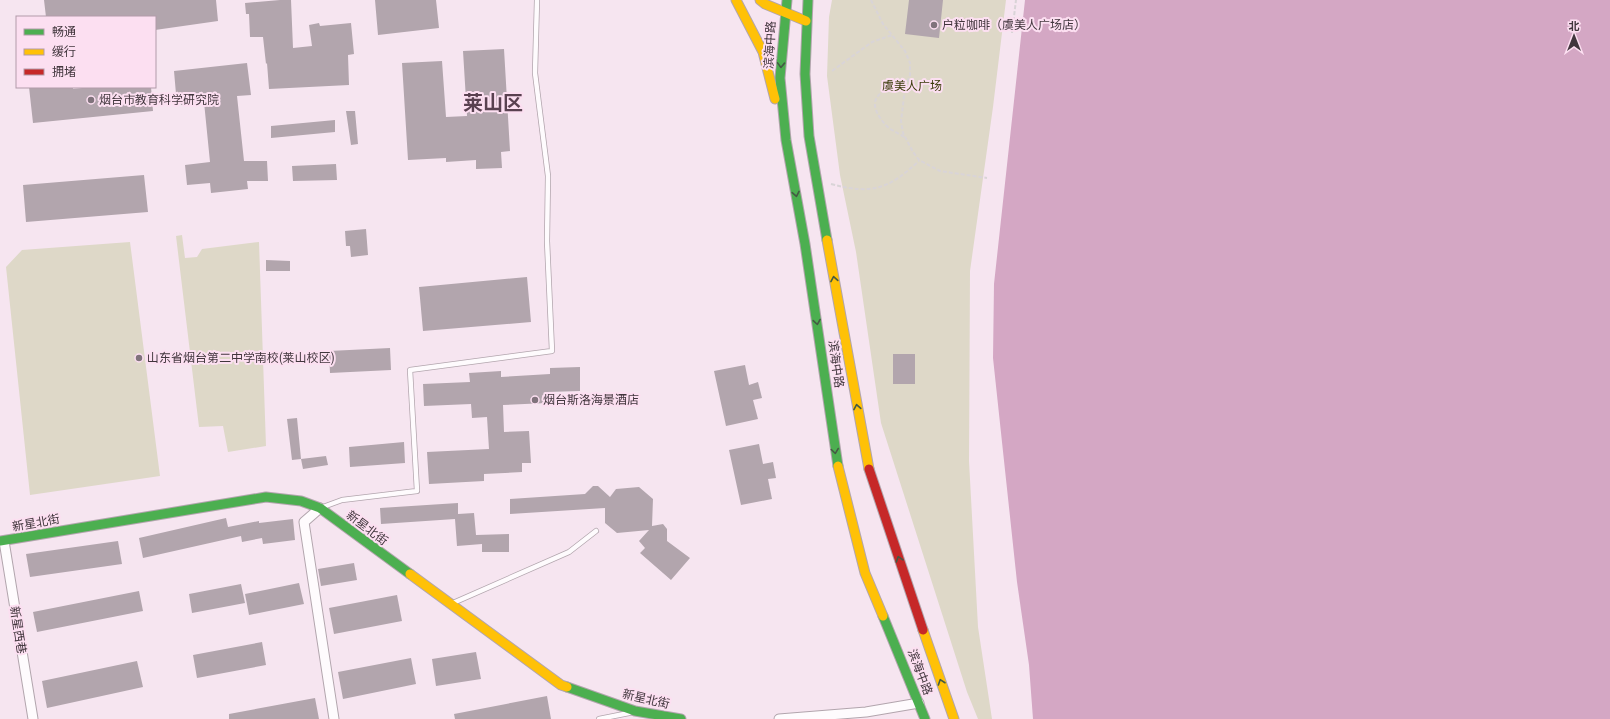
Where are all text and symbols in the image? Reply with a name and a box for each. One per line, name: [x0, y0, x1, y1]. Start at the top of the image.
legend: [16, 16, 156, 88]
north arrow: [1554, 16, 1594, 56]
place label: 户粒咖啡（虞美人广场店）: [942, 18, 1086, 32]
marker: 户粒咖啡（虞美人广场店）: [929, 20, 939, 30]
text: 北: [1569, 20, 1580, 33]
street label: 滨海中路: [762, 21, 778, 69]
text: 畅通: [52, 25, 76, 39]
text: 缓行: [52, 45, 76, 59]
one-way arrow: [777, 62, 785, 68]
text: 拥堵: [52, 65, 76, 79]
park label: 虞美人广场: [882, 79, 942, 93]
district label: 莱山区: [463, 91, 523, 115]
place label: 烟台市教育科学研究院: [99, 93, 219, 107]
marker: 烟台市教育科学研究院: [86, 95, 96, 105]
one-way arrow: [791, 191, 800, 197]
one-way arrow: [830, 276, 839, 282]
one-way arrow: [813, 319, 821, 325]
street label: 滨海中路: [826, 339, 846, 389]
place label: 山东省烟台第二中学南校(莱山校区): [147, 351, 335, 365]
marker: 山东省烟台第二中学南校(莱山校区): [134, 353, 144, 363]
place label: 烟台斯洛海景酒店: [543, 393, 639, 407]
marker: 烟台斯洛海景酒店: [530, 395, 540, 405]
one-way arrow: [853, 404, 862, 410]
one-way arrow: [831, 448, 840, 454]
street label: 新星北街: [344, 508, 390, 548]
street label: 新星北街: [11, 512, 61, 534]
one-way arrow: [895, 556, 904, 563]
street label: 新星西巷: [7, 605, 29, 655]
street label: 滨海中路: [905, 647, 935, 697]
one-way arrow: [937, 679, 946, 686]
street label: 新星北街: [621, 687, 671, 711]

